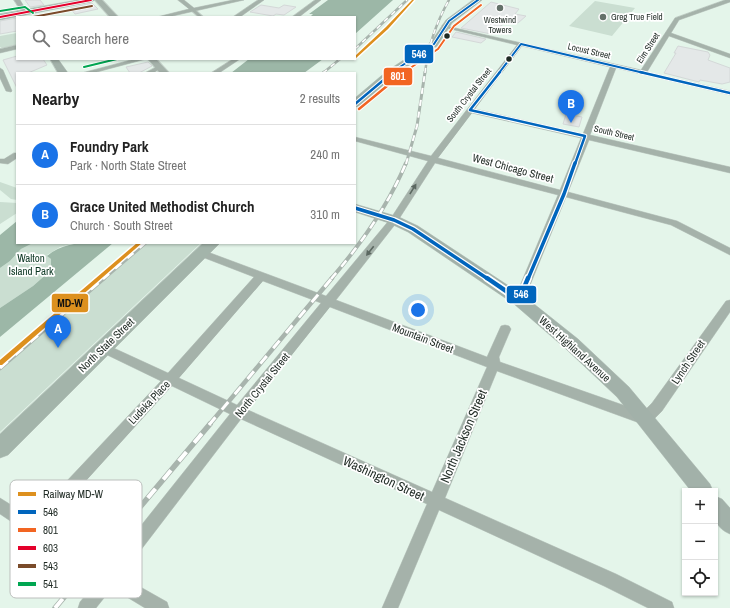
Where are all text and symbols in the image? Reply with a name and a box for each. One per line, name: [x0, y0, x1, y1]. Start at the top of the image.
marker: Westwind Towers: [495, 3, 505, 13]
place label: Greg True Field: [611, 11, 663, 23]
marker: Greg True Field: [598, 12, 608, 22]
place label: Westwind Towers: [484, 14, 516, 36]
search box: [16, 16, 356, 60]
icon: search: [30, 27, 52, 49]
text: Search here: [62, 28, 129, 49]
street label: Elm Street: [634, 30, 662, 66]
unlabelled marker: [442, 31, 452, 41]
street label: Locust Street: [566, 40, 612, 62]
line badge: 546: [404, 44, 434, 64]
text: 546: [411, 47, 427, 61]
unlabelled marker: [504, 54, 514, 64]
street label: South Crystal Street: [444, 65, 494, 125]
line badge: 801: [383, 67, 413, 86]
text: 801: [390, 69, 406, 83]
text: Nearby: [32, 87, 79, 110]
text: 2 results: [300, 90, 340, 107]
pin: B: [558, 90, 584, 123]
street label: South Street: [593, 123, 635, 143]
text: Foundry Park: [70, 136, 149, 157]
text: A: [41, 146, 49, 163]
text: 240 m: [310, 146, 340, 163]
street label: West Chicago Street: [471, 150, 555, 186]
text: Park · North State Street: [70, 157, 186, 174]
one-way arrow: [409, 184, 417, 194]
text: Grace United Methodist Church: [70, 196, 255, 217]
text: B: [41, 206, 49, 223]
text: 310 m: [310, 206, 340, 223]
text: Church · South Street: [70, 217, 173, 234]
one-way arrow: [365, 245, 374, 256]
park label: Walton Island Park: [8, 251, 54, 278]
line badge: 546: [506, 285, 537, 304]
text: 546: [513, 287, 529, 301]
line badge: MD-W: [51, 293, 89, 313]
text: MD-W: [57, 296, 83, 310]
your location: [408, 300, 428, 320]
street label: West Highland Avenue: [536, 313, 614, 385]
pin: A: [45, 315, 71, 348]
street label: North State Street: [75, 315, 137, 375]
street label: Mountain Street: [391, 320, 456, 356]
street label: Lynch Street: [668, 337, 708, 387]
street label: North Crystal Street: [232, 349, 293, 420]
street label: Ludeka Place: [125, 377, 173, 427]
street label: North Jackson Street: [436, 387, 491, 485]
street label: Washington Street: [340, 452, 427, 505]
legend: [10, 480, 142, 598]
text: Railway MD-W: [43, 487, 104, 501]
map controls: [682, 488, 718, 596]
button: +: [682, 488, 718, 524]
text: 546: [43, 505, 58, 519]
text: 801: [43, 523, 58, 537]
button: −: [682, 524, 718, 560]
text: 603: [43, 541, 58, 555]
text: 543: [43, 559, 58, 573]
button: locate: [682, 560, 718, 596]
text: 541: [43, 577, 58, 591]

